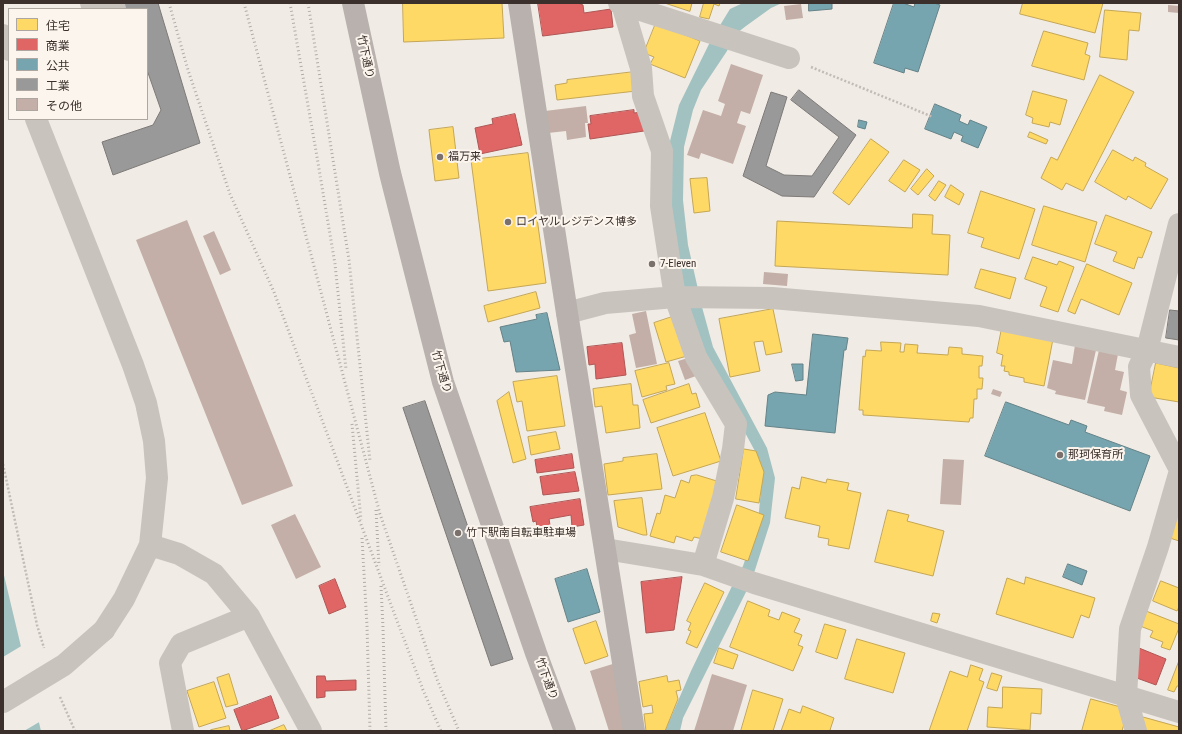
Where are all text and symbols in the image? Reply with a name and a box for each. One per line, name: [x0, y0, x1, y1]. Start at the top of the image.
legend: [8, 8, 148, 120]
text: 住宅: [46, 19, 70, 33]
street label: 竹下通り: [354, 34, 376, 80]
text: 商業: [46, 39, 70, 53]
text: 公共: [46, 59, 70, 73]
text: 工業: [46, 79, 70, 93]
text: その他: [46, 99, 82, 113]
place label: 福万来: [448, 150, 481, 164]
marker: 福万来: [435, 152, 445, 162]
place label: ロイヤルレジデンス博多: [516, 215, 637, 229]
marker: ロイヤルレジデンス博多: [503, 217, 513, 227]
place label: 7-Eleven: [660, 257, 696, 271]
marker: 7-Eleven: [647, 259, 657, 269]
street label: 竹下通り: [429, 349, 453, 395]
place label: 那珂保育所: [1068, 448, 1123, 462]
marker: 那珂保育所: [1055, 450, 1065, 460]
place label: 竹下駅南自転車駐車場: [466, 526, 576, 540]
marker: 竹下駅南自転車駐車場: [453, 528, 463, 538]
street label: 竹下通り: [532, 656, 560, 702]

